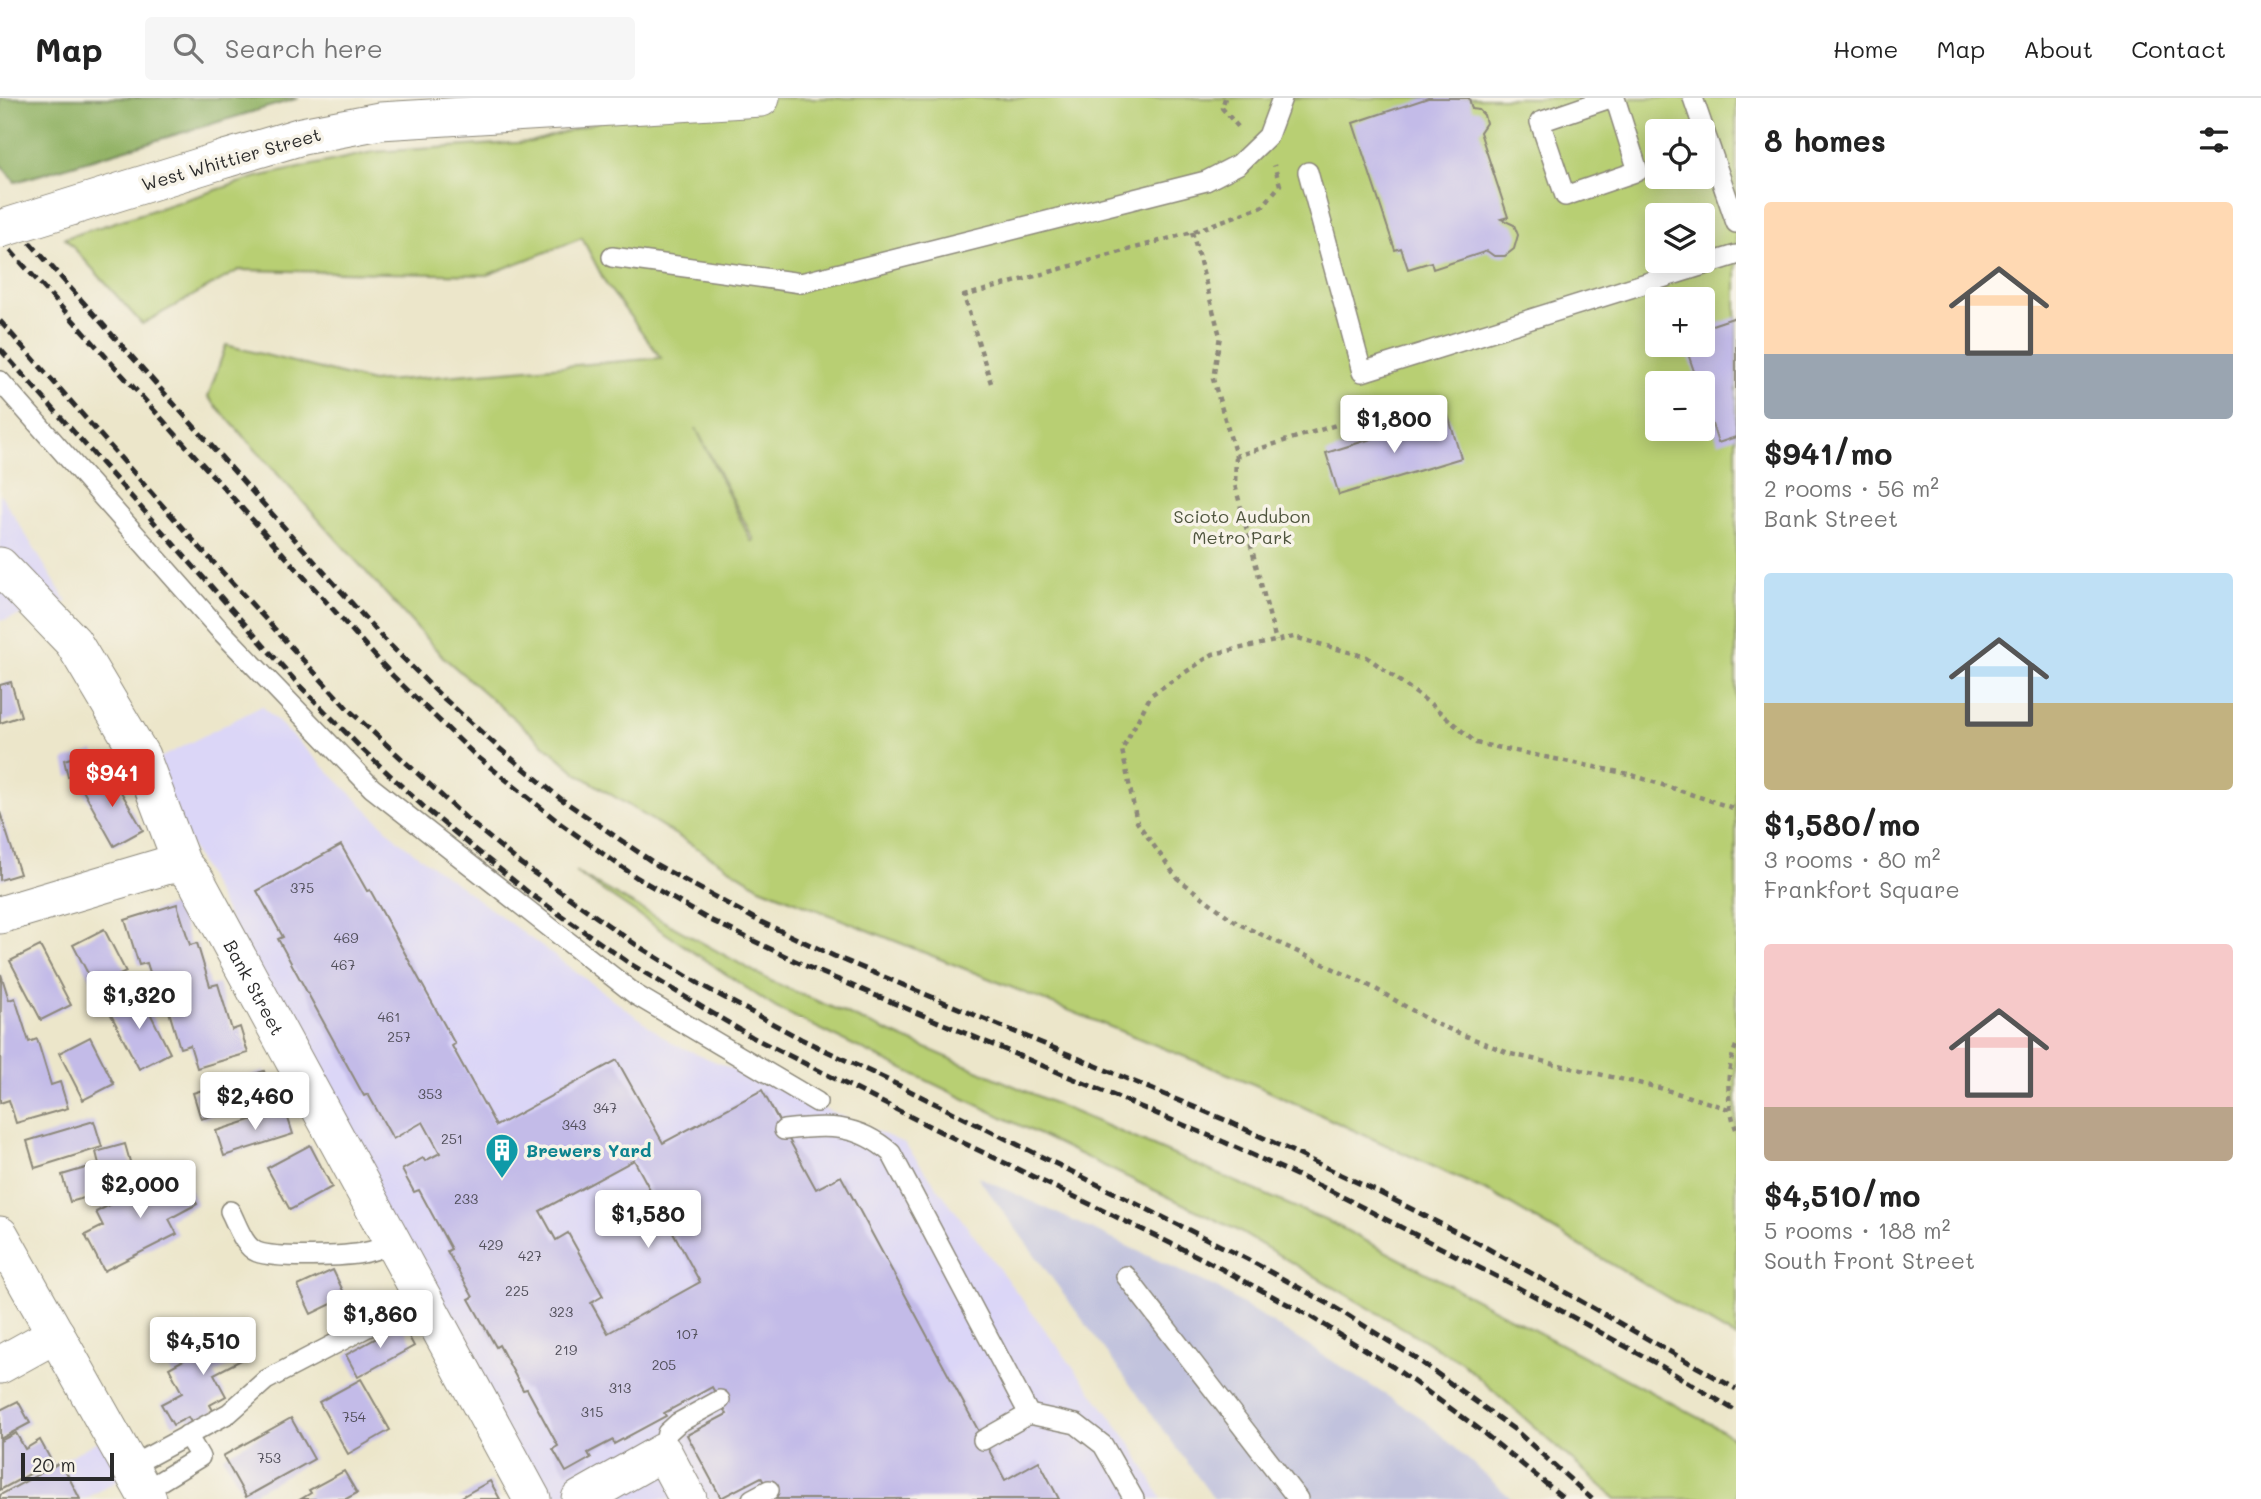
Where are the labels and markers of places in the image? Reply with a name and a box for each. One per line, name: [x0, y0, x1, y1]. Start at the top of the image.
pin: $1,800: [1337, 396, 1451, 455]
pin: $941: [71, 750, 153, 809]
pin: $1,320: [82, 972, 196, 1031]
pin: $2,460: [198, 1072, 312, 1132]
building icon: Brewers Yard: [483, 1131, 521, 1180]
place label: Brewers Yard: [526, 1138, 651, 1162]
pin: $2,000: [83, 1160, 197, 1220]
pin: $1,580: [591, 1190, 705, 1250]
pin: $1,860: [323, 1290, 437, 1350]
pin: $4,510: [146, 1318, 260, 1377]

